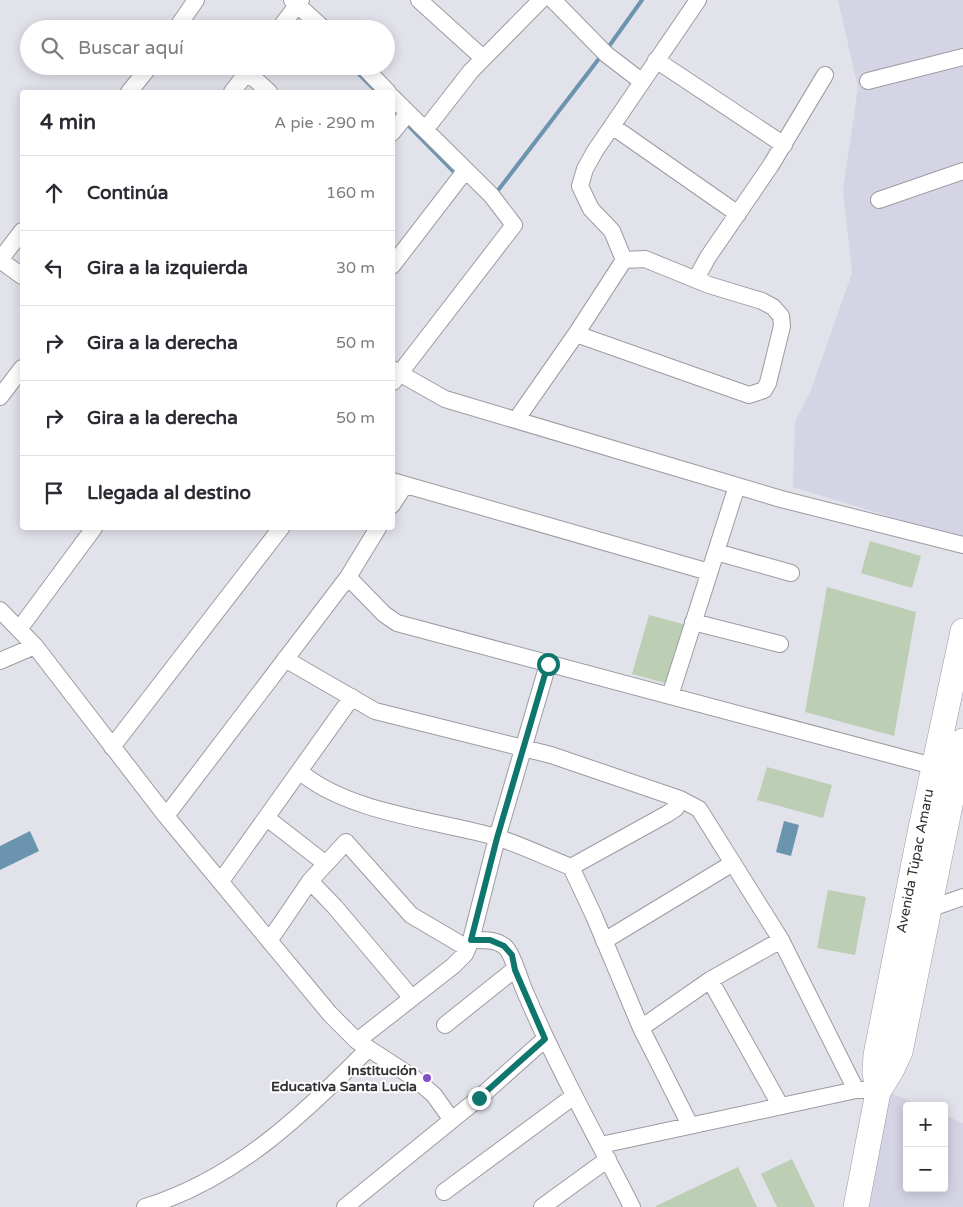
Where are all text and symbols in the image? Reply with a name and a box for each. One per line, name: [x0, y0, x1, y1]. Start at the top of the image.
search box: [20, 20, 395, 75]
icon: search: [38, 34, 66, 62]
text: Buscar aquí: [78, 37, 184, 59]
text: 4 min: [40, 110, 96, 135]
text: A pie · 290 m: [274, 113, 375, 133]
icon: ahead: [40, 179, 68, 207]
text: Continúa: [87, 182, 169, 204]
text: 160 m: [326, 183, 375, 203]
icon: left: [40, 254, 68, 282]
text: Gira a la izquierda: [87, 257, 248, 279]
text: 30 m: [336, 258, 375, 278]
icon: right: [40, 329, 68, 357]
text: Gira a la derecha: [87, 332, 238, 354]
text: 50 m: [336, 333, 375, 353]
icon: right: [40, 404, 68, 432]
text: Gira a la derecha: [87, 407, 238, 429]
text: 50 m: [336, 408, 375, 428]
icon: arrive: [40, 479, 68, 507]
text: Llegada al destino: [87, 482, 251, 504]
route start: [537, 653, 560, 676]
street label: Avenida Túpac Amaru: [893, 787, 937, 935]
place label: Institución Educativa Santa Lucia: [271, 1062, 417, 1095]
marker: Institución Educativa Santa Lucia: [421, 1072, 433, 1084]
route end: [468, 1087, 491, 1110]
map controls: [903, 1102, 948, 1192]
button: +: [903, 1102, 948, 1147]
button: −: [903, 1147, 948, 1192]

